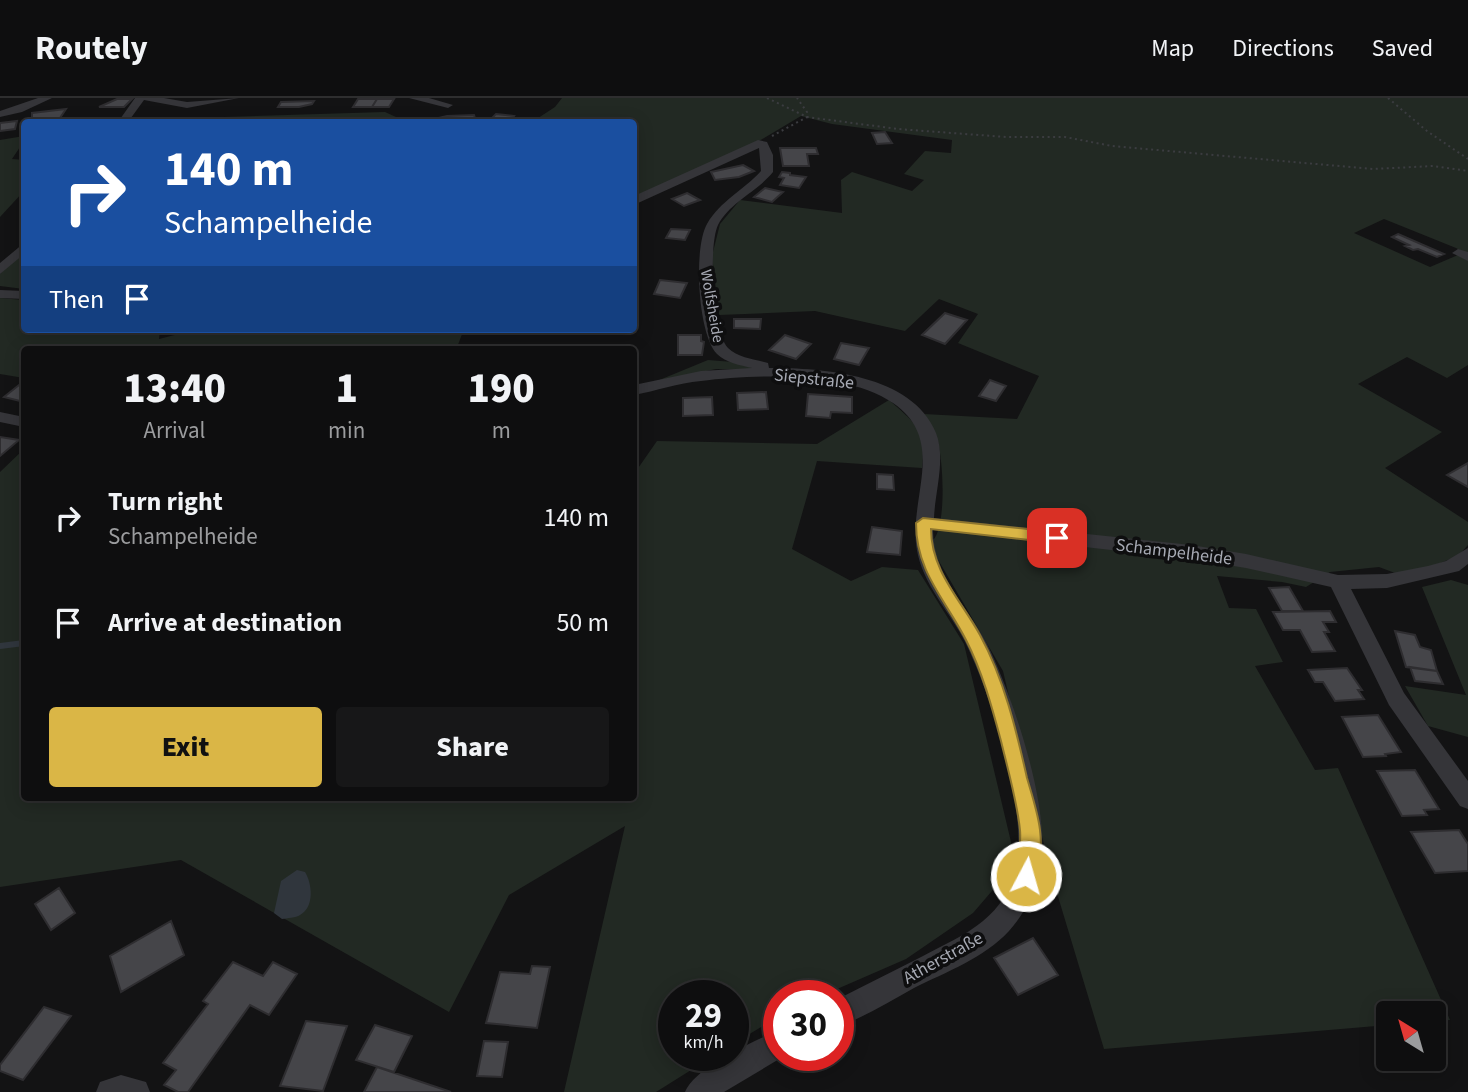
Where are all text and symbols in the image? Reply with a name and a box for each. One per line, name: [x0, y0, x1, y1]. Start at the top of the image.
text: Routely: [35, 25, 148, 72]
text: Map: [1151, 31, 1194, 66]
text: Directions: [1232, 31, 1334, 66]
text: Saved: [1372, 31, 1433, 66]
text: 140 m: [164, 135, 293, 205]
icon: right: [49, 147, 140, 238]
text: Schampelheide: [164, 200, 372, 246]
street label: Wolfsheide: [695, 268, 729, 344]
icon: arrive: [118, 280, 156, 318]
text: Then: [49, 281, 104, 318]
text: 13:40: [123, 359, 226, 419]
text: 1: [335, 359, 358, 419]
text: 190: [468, 359, 535, 419]
street label: Siepstraße: [773, 362, 855, 396]
text: Arrival: [144, 414, 205, 447]
text: min: [328, 414, 365, 447]
text: m: [492, 414, 511, 447]
text: Turn right: [108, 483, 223, 520]
icon: right: [49, 499, 87, 537]
text: 140 m: [543, 499, 609, 536]
pin: [1027, 508, 1087, 568]
icon: arrive: [1038, 519, 1076, 557]
text: Schampelheide: [108, 520, 258, 553]
street label: Schampelheide: [1114, 532, 1234, 572]
icon: arrive: [49, 604, 87, 642]
text: Arrive at destination: [108, 604, 342, 641]
text: 50 m: [556, 604, 609, 641]
button: Exit: [49, 707, 322, 787]
button: Share: [336, 707, 609, 787]
position arrow: [989, 839, 1063, 913]
street label: Atherstraße: [898, 926, 988, 990]
speed limit sign: 30: [763, 980, 854, 1071]
text: 29: [685, 991, 722, 1041]
north arrow: [1376, 1001, 1446, 1071]
map controls: [1376, 1001, 1446, 1071]
text: km/h: [684, 1030, 723, 1055]

